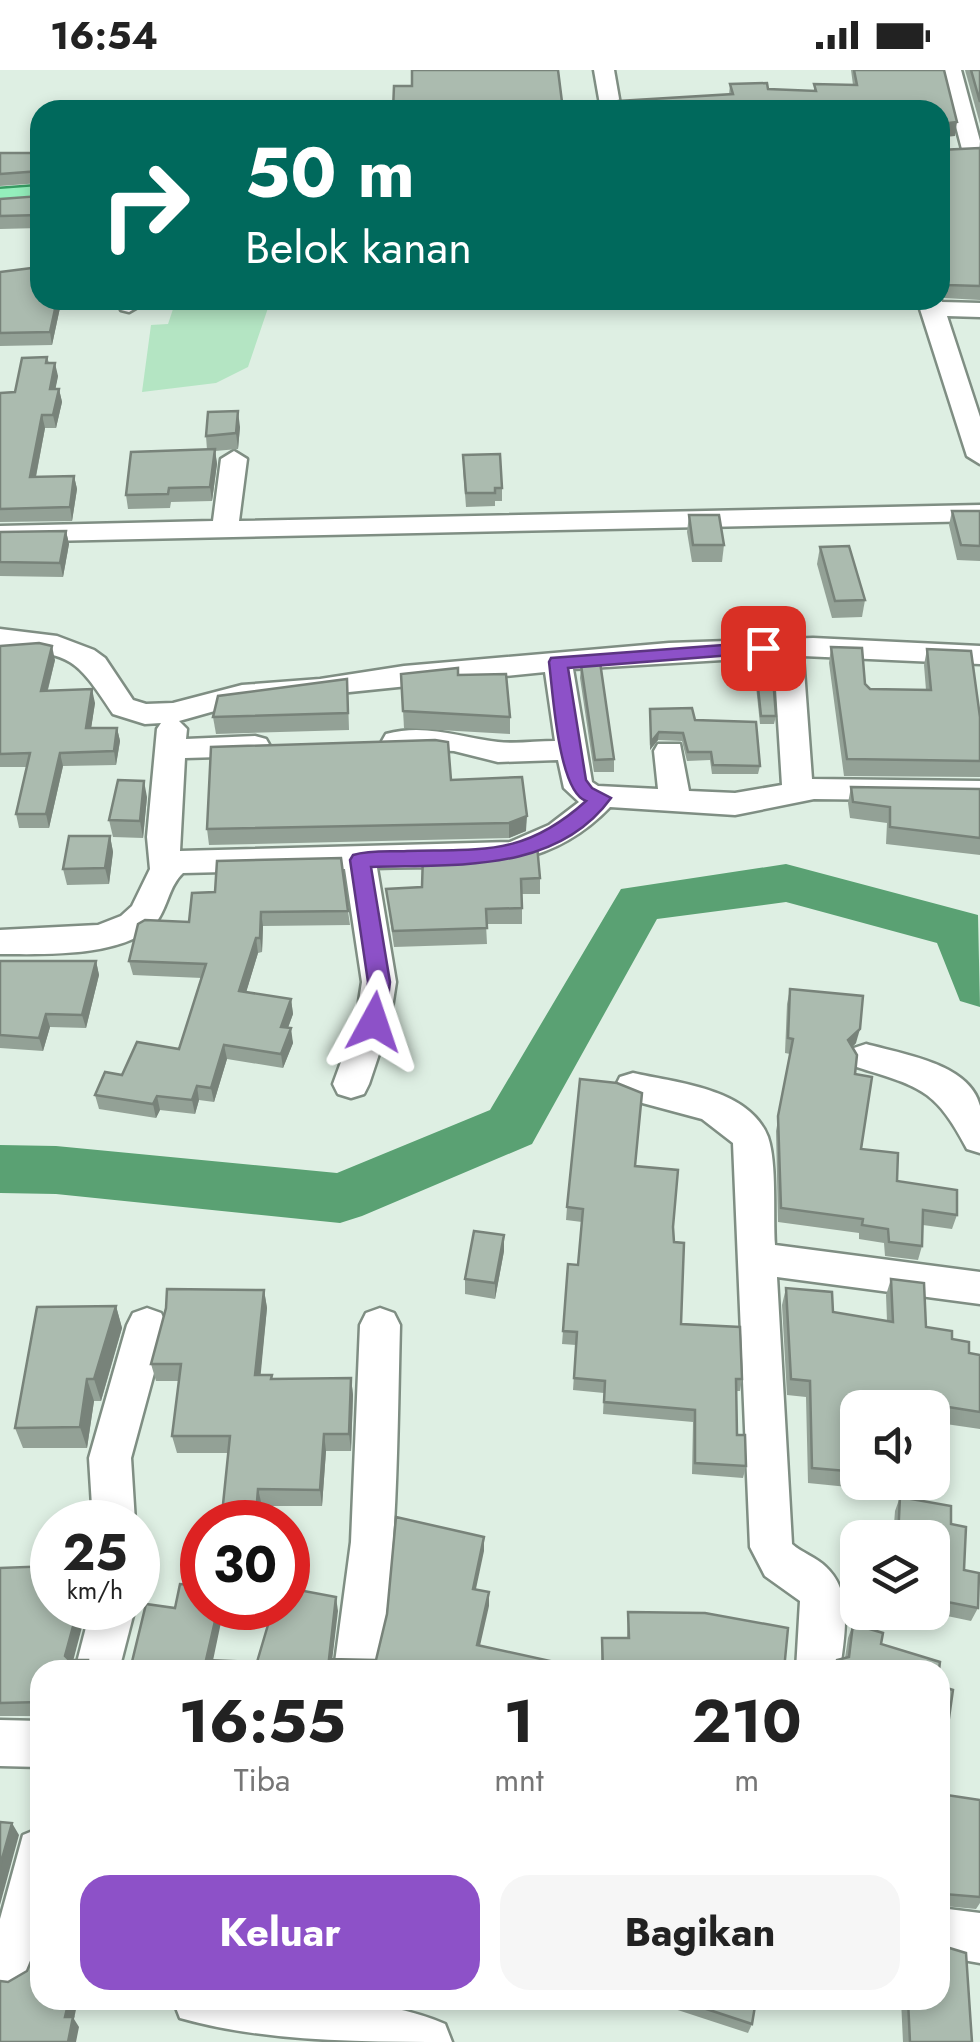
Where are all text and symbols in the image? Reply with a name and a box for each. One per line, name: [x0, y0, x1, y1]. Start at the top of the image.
text: 16:54: [50, 8, 158, 63]
text: 50 m: [245, 122, 415, 223]
icon: right: [80, 140, 210, 270]
text: Belok kanan: [245, 215, 472, 280]
pin: [721, 606, 806, 691]
icon: arrive: [736, 621, 791, 676]
position arrow: [322, 970, 426, 1074]
map controls: [840, 1390, 950, 1630]
button: sound: [840, 1390, 950, 1500]
speed limit sign: 30: [180, 1500, 310, 1630]
text: 25: [62, 1516, 128, 1589]
button: layers: [840, 1520, 950, 1630]
text: km/h: [67, 1572, 123, 1608]
text: 16:55: [178, 1678, 346, 1765]
text: 1: [504, 1678, 534, 1765]
text: 210: [692, 1678, 802, 1765]
text: Tiba: [234, 1757, 291, 1803]
text: mnt: [494, 1757, 544, 1803]
text: m: [734, 1757, 759, 1803]
button: Keluar: [80, 1875, 480, 1990]
button: Bagikan: [500, 1875, 900, 1990]

